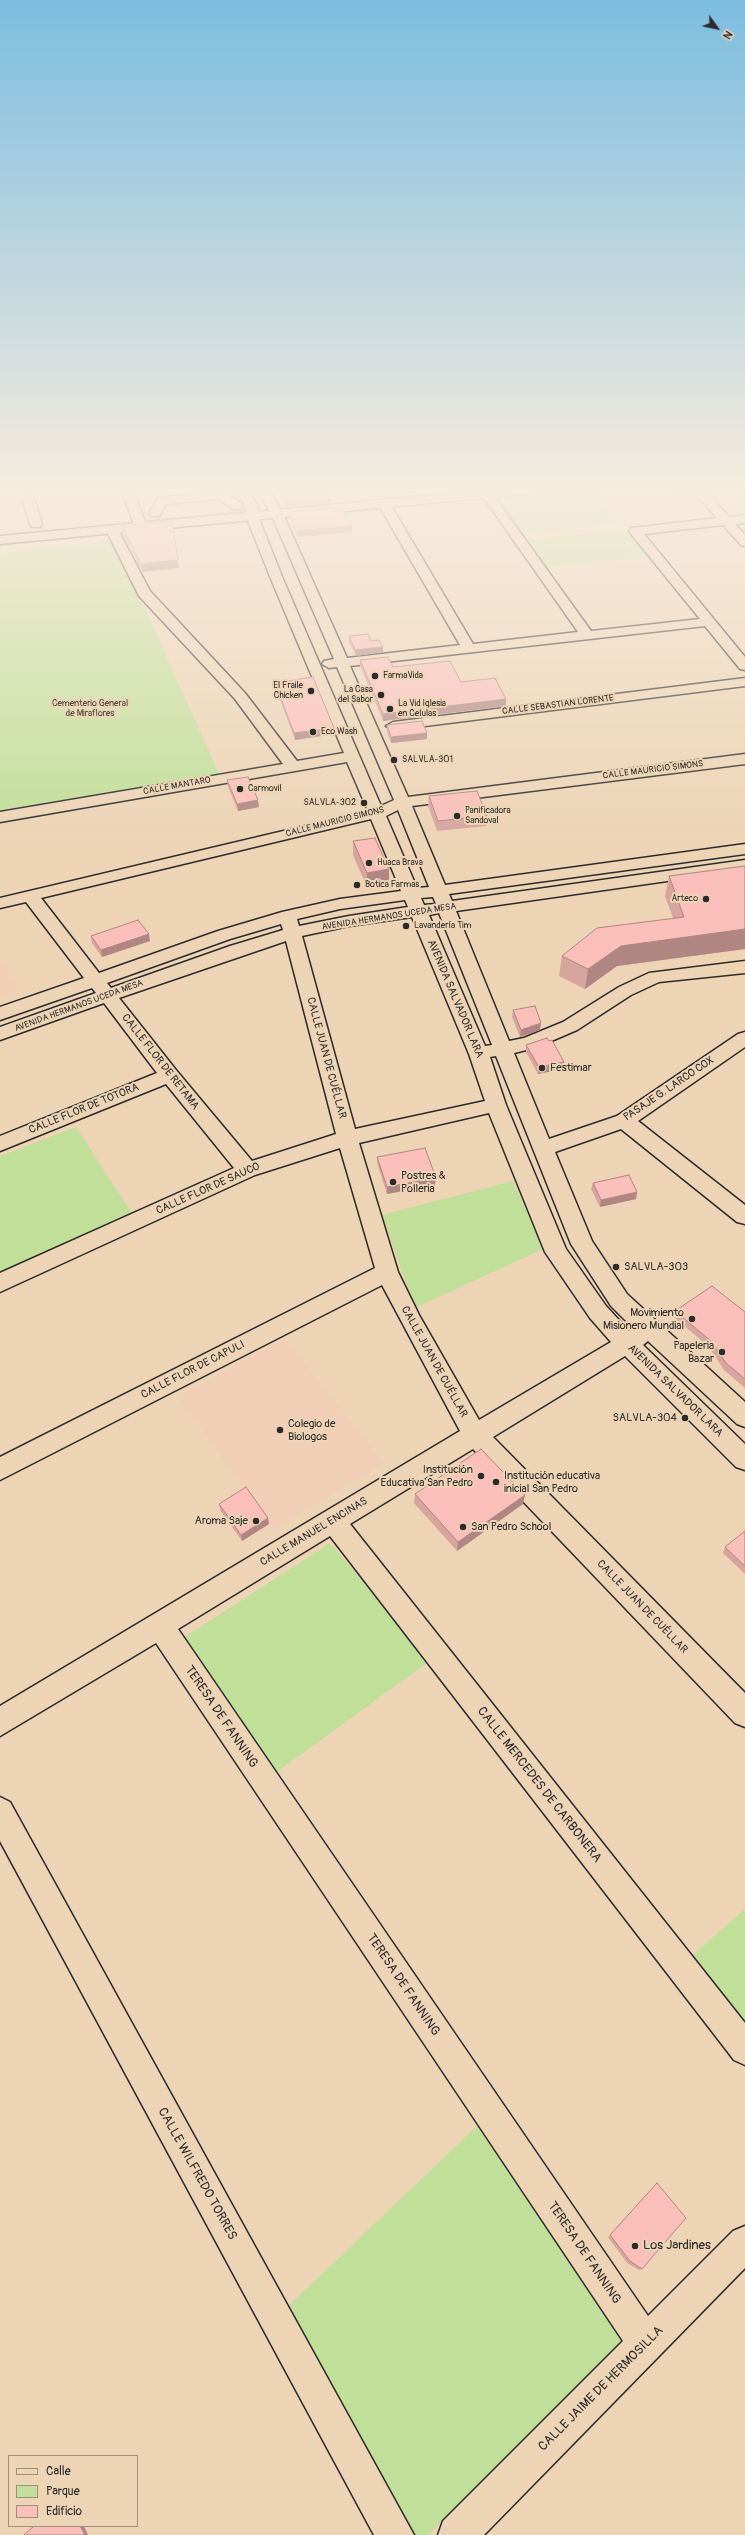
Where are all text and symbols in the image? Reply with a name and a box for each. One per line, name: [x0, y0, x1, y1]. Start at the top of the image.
north arrow: [697, 8, 737, 48]
text: N: [720, 28, 735, 41]
marker: FarmaVida: [370, 671, 380, 681]
place label: FarmaVida: [383, 671, 423, 681]
place label: El Fraile Chicken: [273, 681, 303, 702]
place label: La Casa del Sabor: [338, 685, 373, 706]
marker: El Fraile Chicken: [306, 686, 316, 696]
marker: La Casa del Sabor: [376, 690, 386, 700]
street label: CALLE SEBASTIAN LORENTE: [502, 693, 614, 717]
park label: Cementerio General de Miraflores: [52, 699, 128, 720]
place label: La Vid Iglesia en Celulas: [398, 699, 446, 720]
marker: La Vid Iglesia en Celulas: [385, 704, 395, 714]
marker: Eco Wash: [308, 727, 318, 737]
place label: Eco Wash: [321, 727, 357, 737]
marker: SALVLA-301: [389, 755, 399, 765]
place label: SALVLA-301: [402, 755, 453, 765]
street label: CALLE MAURICIO SIMONS: [602, 758, 704, 782]
street label: CALLE MANTARO: [143, 775, 211, 797]
marker: Carmovil: [235, 784, 245, 794]
place label: Carmovil: [248, 784, 282, 794]
place label: SALVLA-302: [303, 798, 356, 808]
marker: SALVLA-302: [359, 798, 369, 808]
street label: CALLE MAURICIO SIMONS: [285, 805, 385, 839]
place label: Panificadora Sandoval: [465, 806, 511, 827]
marker: Panificadora Sandoval: [452, 811, 462, 821]
marker: Huaca Brava: [364, 858, 374, 868]
place label: Huaca Brava: [377, 858, 423, 868]
marker: Botica Farmas: [352, 880, 362, 890]
place label: Botica Farmas: [365, 880, 419, 890]
place label: Arteco: [671, 894, 698, 904]
marker: Arteco: [701, 894, 711, 904]
street label: AVENIDA HERMANOS UCEDA MESA: [321, 901, 457, 933]
marker: Lavandería Tim: [401, 921, 411, 931]
place label: Lavandería Tim: [414, 921, 472, 931]
street label: AVENIDA SALVADOR LARA: [424, 938, 486, 1060]
street label: AVENIDA HERMANOS UCEDA MESA: [13, 978, 145, 1034]
street label: CALLE JUAN DE CUÉLLAR: [303, 996, 349, 1120]
street label: CALLE FLOR DE RETAMA: [118, 1011, 202, 1113]
street label: PASAJE G. LARCO COX: [621, 1054, 717, 1124]
place label: Festimar: [550, 1061, 592, 1075]
marker: Festimar: [537, 1063, 547, 1073]
street label: CALLE FLOR DE TOTORA: [27, 1081, 141, 1137]
street label: CALLE FLOR DE SAUCO: [154, 1160, 262, 1218]
place label: Postres & Polleria: [401, 1169, 446, 1195]
marker: Postres & Polleria: [388, 1177, 398, 1187]
place label: SALVLA-303: [624, 1260, 688, 1274]
marker: SALVLA-303: [611, 1262, 621, 1272]
street label: CALLE JUAN DE CUÉLLAR: [398, 1304, 470, 1420]
place label: Movimiento Misionero Mundial: [603, 1306, 684, 1332]
marker: Movimiento Misionero Mundial: [687, 1314, 697, 1324]
street label: CALLE FLOR DE CAPULI: [139, 1338, 247, 1402]
place label: Papeleria Bazar: [674, 1339, 714, 1365]
street label: AVENIDA SALVADOR LARA: [625, 1342, 725, 1440]
marker: Papeleria Bazar: [717, 1347, 727, 1357]
place label: SALVLA-304: [613, 1411, 677, 1425]
marker: SALVLA-304: [680, 1413, 690, 1423]
place label: Colegio de Biologos: [288, 1417, 335, 1443]
marker: Colegio de Biologos: [275, 1425, 285, 1435]
place label: Institución Educativa San Pedro: [381, 1463, 473, 1489]
place label: Institución educativa inicial San Pedro: [504, 1469, 600, 1495]
marker: Institución Educativa San Pedro: [476, 1471, 486, 1481]
marker: Institución educativa inicial San Pedro: [491, 1477, 501, 1487]
street label: CALLE MANUEL ENCINAS: [258, 1495, 370, 1569]
place label: Aroma Saje: [195, 1514, 248, 1528]
marker: Aroma Saje: [251, 1516, 261, 1526]
place label: San Pedro School: [471, 1520, 551, 1534]
marker: San Pedro School: [458, 1522, 468, 1532]
street label: CALLE JUAN DE CUÉLLAR: [594, 1557, 690, 1657]
street label: TERESA DE FANNING: [181, 1663, 261, 1771]
street label: CALLE MERCEDES DE CARBONERA: [473, 1704, 605, 1866]
street label: TERESA DE FANNING: [363, 1931, 443, 2039]
street label: CALLE WILFREDO TORRES: [154, 2105, 240, 2243]
street label: TERESA DE FANNING: [544, 2199, 624, 2307]
place label: Los Jardines: [643, 2238, 711, 2254]
marker: Los Jardines: [630, 2241, 640, 2251]
street label: CALLE JAIME DE HERMOSILLA: [535, 2323, 667, 2455]
legend: [8, 2455, 138, 2527]
text: Calle: [46, 2464, 71, 2479]
text: Parque: [46, 2484, 80, 2499]
text: Edificio: [46, 2504, 82, 2519]

